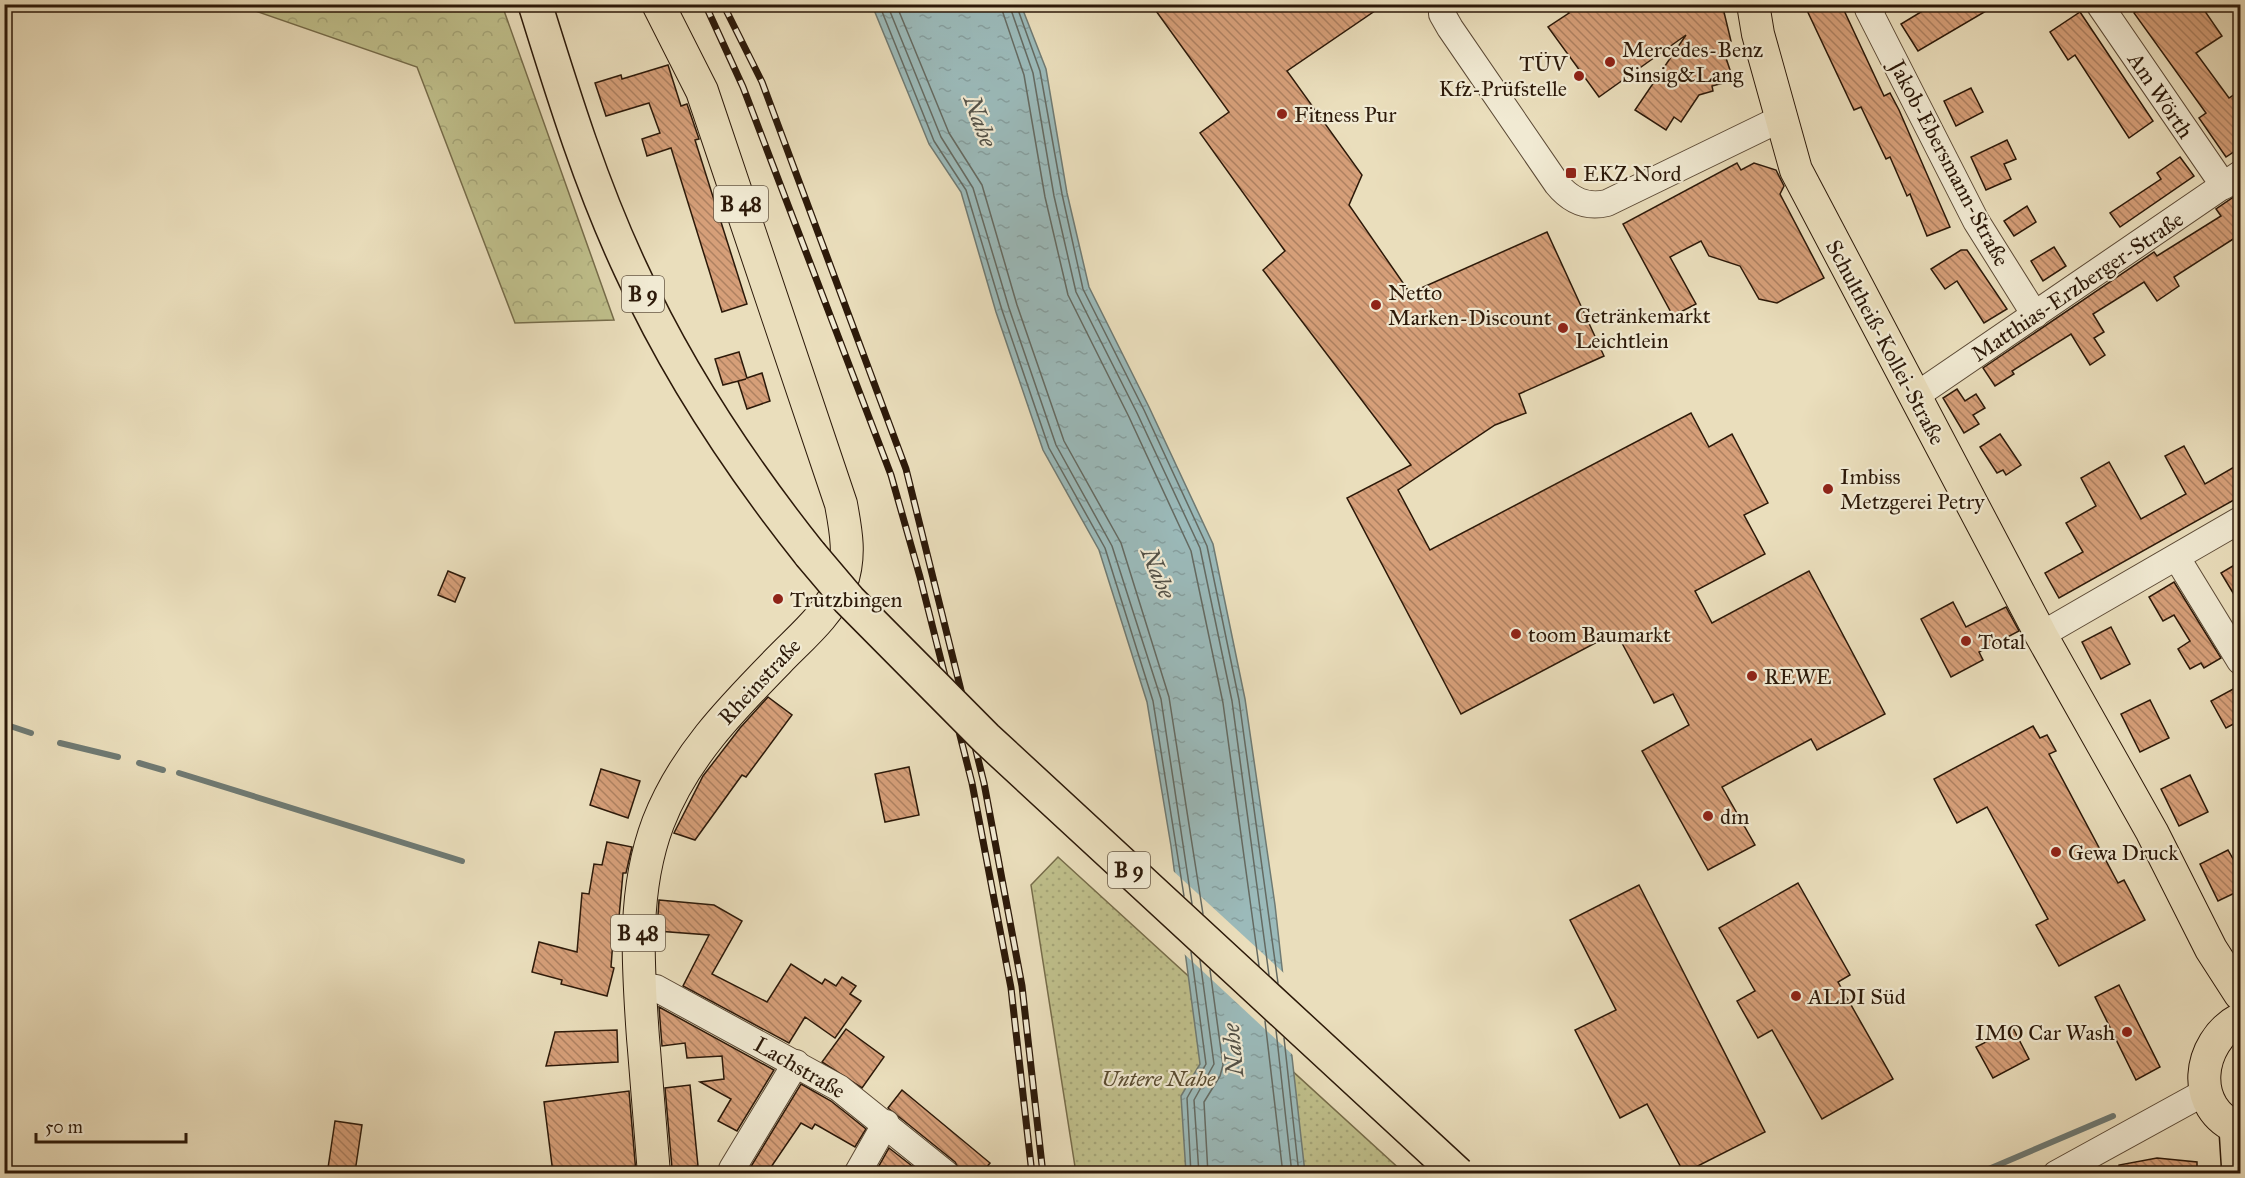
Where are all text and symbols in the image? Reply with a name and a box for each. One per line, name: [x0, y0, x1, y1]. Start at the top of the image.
place label: Mercedes-Benz Sinsig&Lang: [1622, 36, 1763, 88]
street label: Am Wörth: [2121, 46, 2199, 143]
place label: TÜV Kfz-Prüfstelle: [1439, 50, 1569, 102]
street label: Jakob-Ebersmann-Straße: [1883, 54, 2015, 271]
marker: Mercedes-Benz Sinsig&Lang: [1603, 55, 1617, 69]
marker: TÜV Kfz-Prüfstelle: [1572, 69, 1586, 83]
water label: Nahe: [956, 89, 1004, 152]
place label: Fitness Pur: [1294, 101, 1397, 128]
marker: Fitness Pur: [1275, 107, 1289, 121]
place label: EKZ Nord: [1583, 160, 1681, 187]
marker: EKZ Nord: [1564, 166, 1578, 180]
road number: B 48: [714, 186, 768, 222]
street label: Matthias-Erzberger-Straße: [1966, 205, 2188, 367]
street label: Schultheiß-Kollei-Straße: [1820, 235, 1951, 449]
road number: B 9: [622, 276, 664, 312]
place label: Netto Marken-Discount: [1388, 279, 1552, 331]
marker: Netto Marken-Discount: [1369, 298, 1383, 312]
place label: Getränkemarkt Leichtlein: [1575, 302, 1711, 354]
marker: Getränkemarkt Leichtlein: [1556, 321, 1570, 335]
place label: Imbiss Metzgerei Petry: [1840, 463, 1985, 515]
marker: Imbiss Metzgerei Petry: [1821, 482, 1835, 496]
water label: Nahe: [1133, 541, 1182, 604]
place label: Trutzbingen: [790, 586, 903, 613]
marker: Trutzbingen: [771, 592, 785, 606]
place label: toom Baumarkt: [1528, 621, 1671, 648]
marker: toom Baumarkt: [1509, 627, 1523, 641]
place label: Total: [1978, 628, 2026, 655]
street label: Rheinstraße: [712, 632, 806, 730]
marker: Total: [1959, 634, 1973, 648]
place label: REWE: [1764, 663, 1832, 690]
marker: REWE: [1745, 669, 1759, 683]
place label: dm: [1720, 803, 1750, 830]
marker: dm: [1701, 809, 1715, 823]
place label: Gewa Druck: [2068, 839, 2179, 866]
marker: Gewa Druck: [2049, 845, 2063, 859]
road number: B 9: [1108, 852, 1150, 888]
road number: B 48: [611, 915, 665, 951]
place label: ALDI Süd: [1807, 983, 1906, 1010]
marker: ALDI Süd: [1789, 989, 1803, 1003]
place label: IMO Car Wash: [1975, 1019, 2115, 1046]
water label: Nahe: [1216, 1021, 1250, 1080]
marker: IMO Car Wash: [2120, 1025, 2134, 1039]
street label: Lachstraße: [749, 1030, 850, 1104]
park label: Untere Nahe: [1101, 1065, 1216, 1092]
scale bar: [36, 1106, 186, 1144]
text: 50 m: [45, 1116, 83, 1138]

